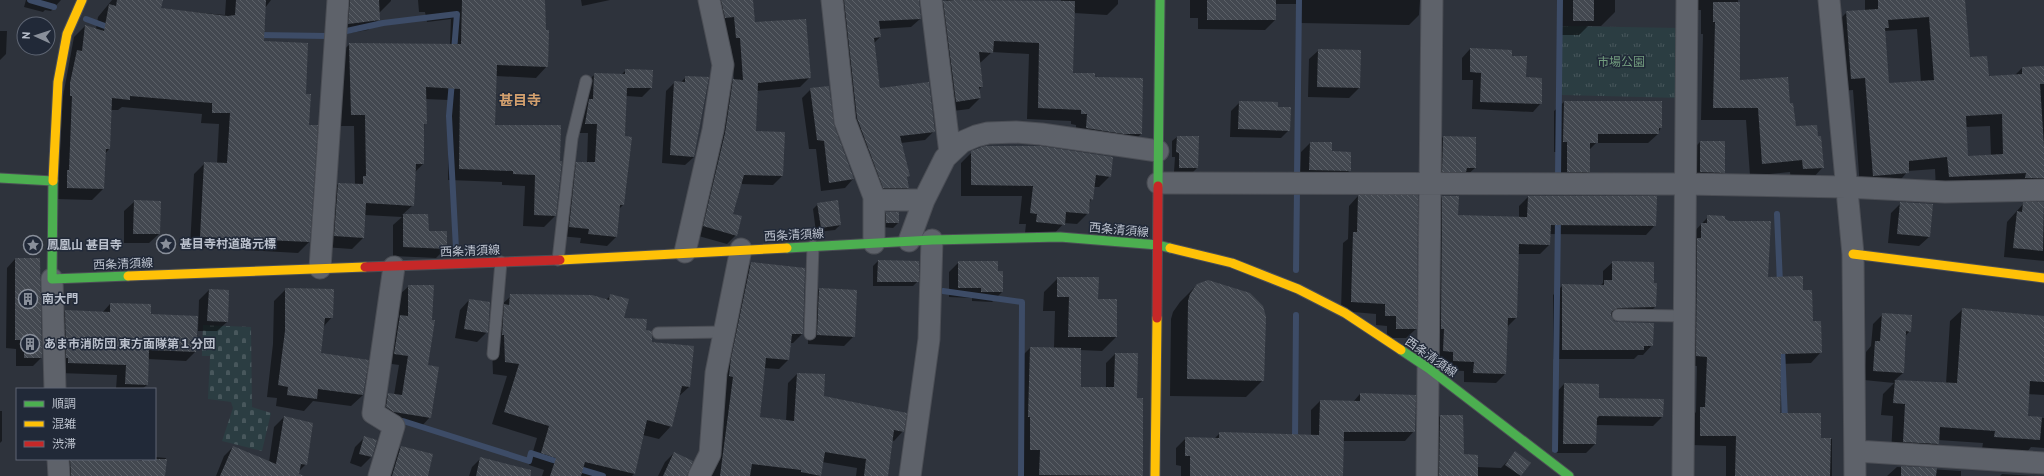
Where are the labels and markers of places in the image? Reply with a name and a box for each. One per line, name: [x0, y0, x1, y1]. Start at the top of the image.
place icon: 甚目寺村道路元標: [155, 233, 177, 255]
place icon: 鳳凰山 甚目寺: [22, 234, 44, 256]
place label: 甚目寺村道路元標: [180, 236, 276, 251]
place label: 鳳凰山 甚目寺: [47, 237, 122, 252]
building icon: 南大門: [17, 288, 39, 310]
place label: 南大門: [42, 291, 78, 306]
building icon: あま市消防団 東方面隊第１分団: [19, 333, 41, 355]
place label: あま市消防団 東方面隊第１分団: [44, 336, 215, 351]

